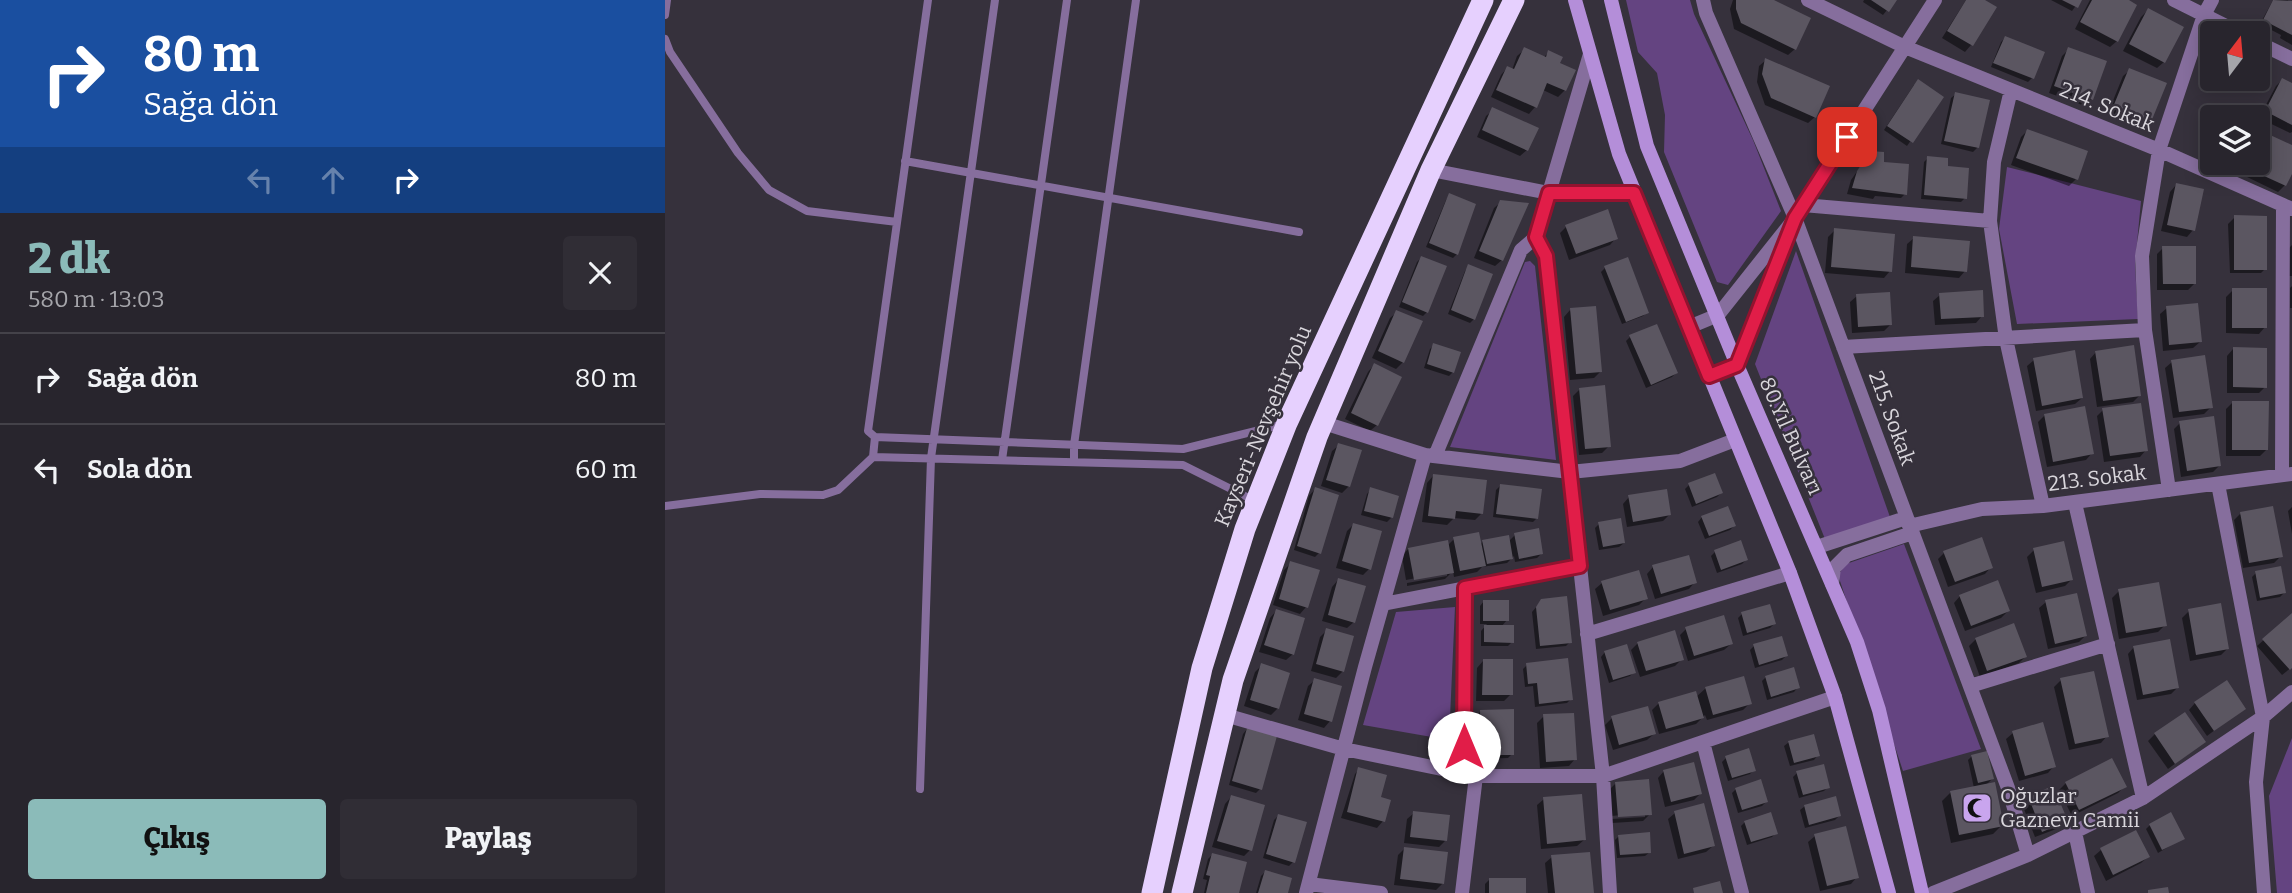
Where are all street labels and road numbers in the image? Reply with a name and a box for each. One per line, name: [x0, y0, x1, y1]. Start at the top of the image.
street label: 214. Sokak: [2056, 76, 2158, 138]
street label: Kayseri-Nevşehir yolu: [1209, 321, 1317, 531]
street label: 215. Sokak: [1863, 367, 1921, 469]
street label: 80.Yıl Bulvarı: [1754, 373, 1828, 499]
street label: 213. Sokak: [2046, 459, 2148, 497]

